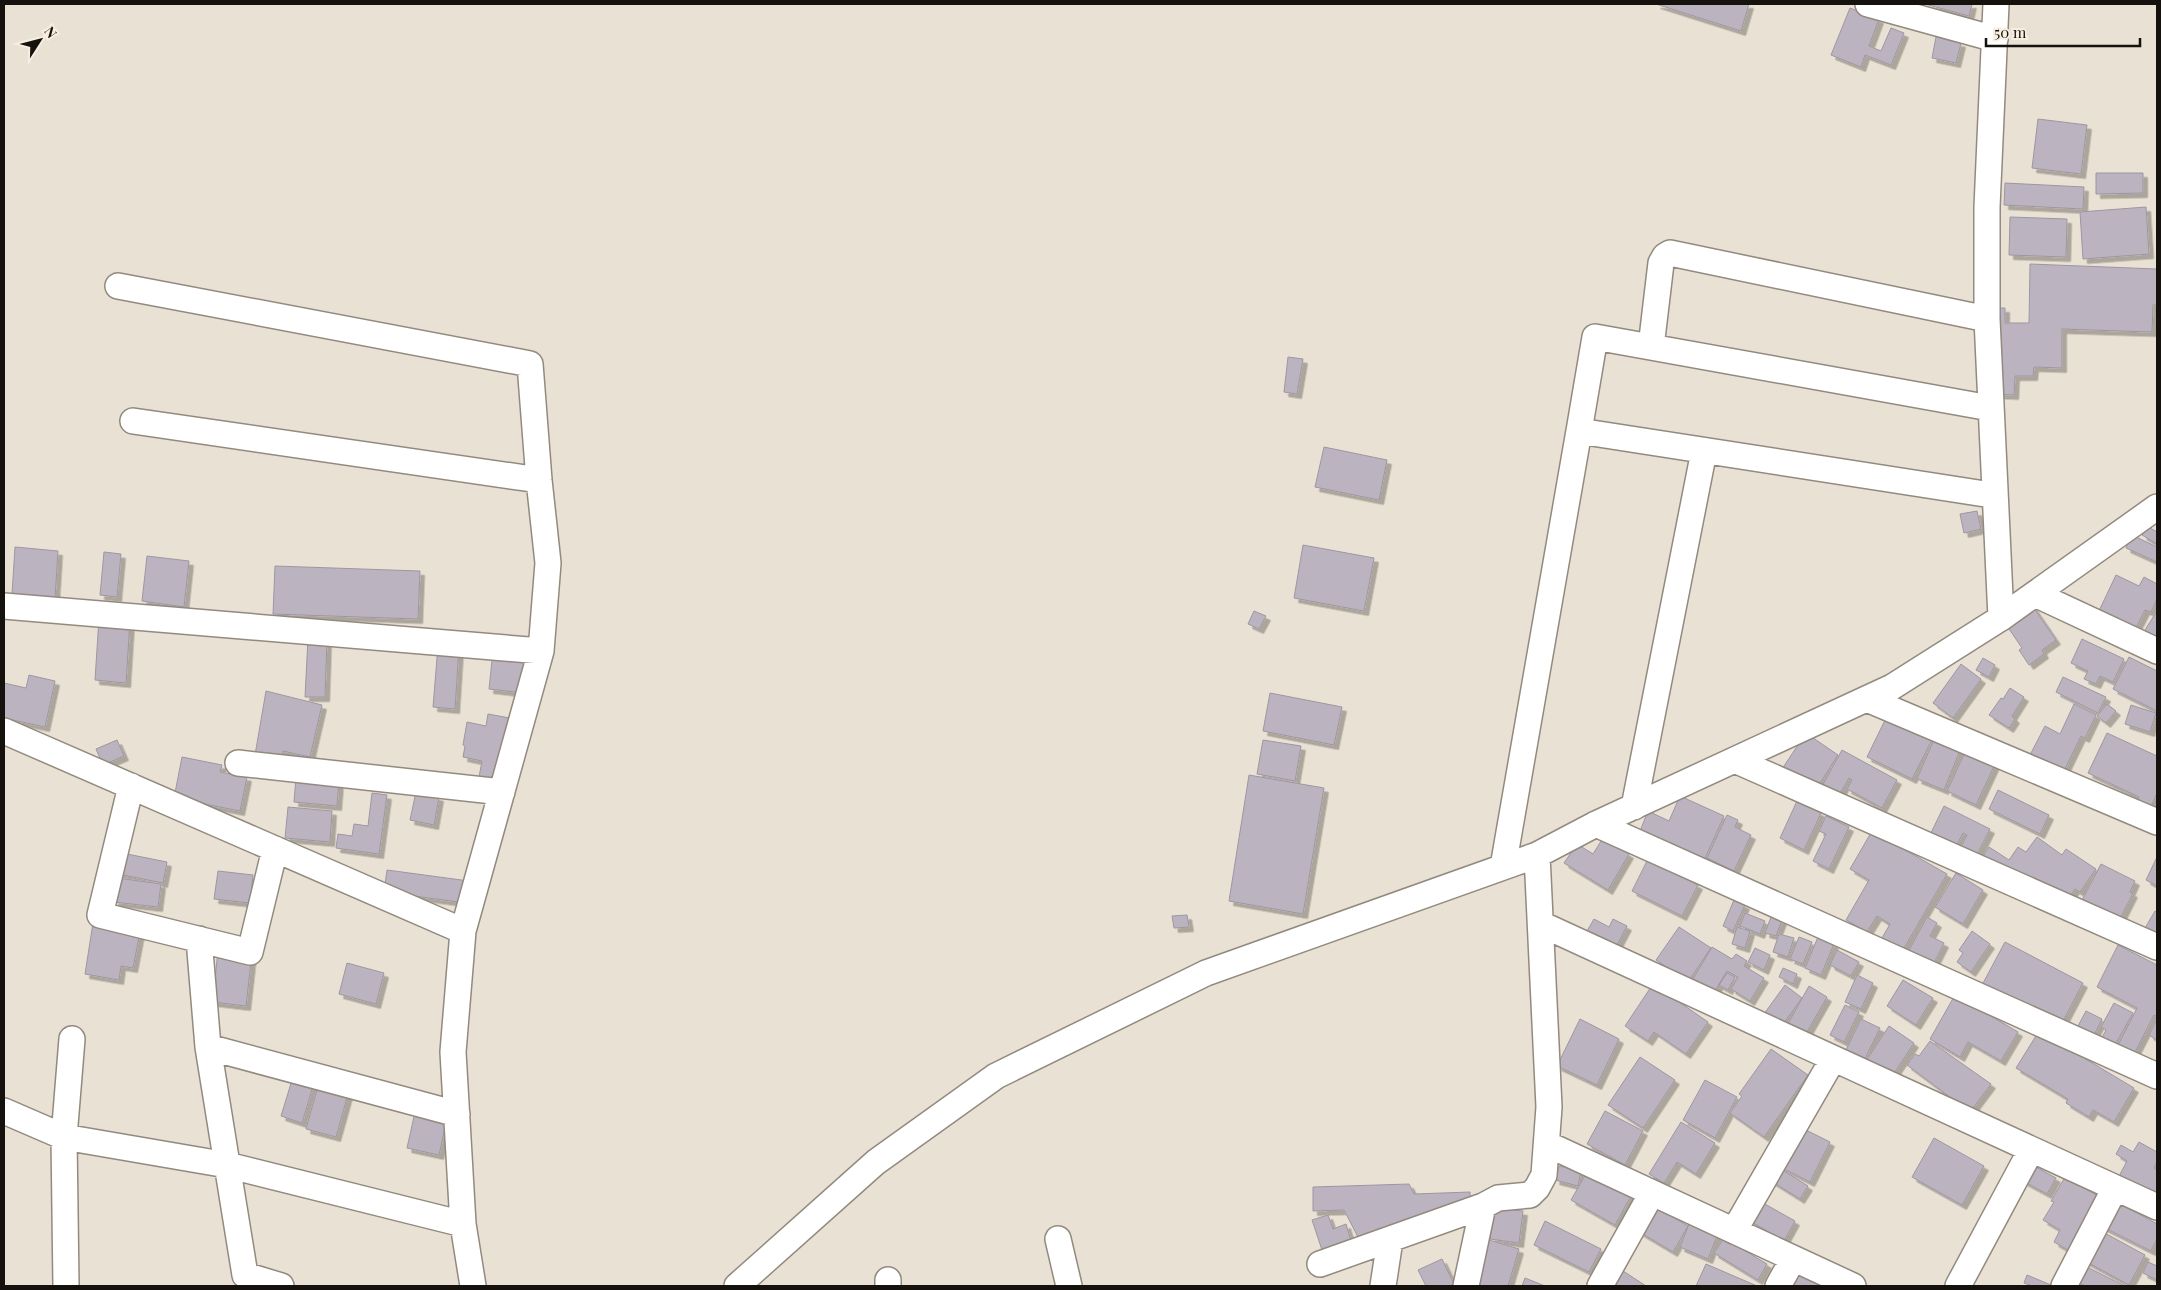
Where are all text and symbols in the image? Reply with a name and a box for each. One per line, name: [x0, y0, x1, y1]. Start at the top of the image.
north arrow: [15, 15, 65, 65]
scale bar: [1986, 15, 2140, 47]
text: N: [40, 22, 62, 42]
text: 50 m: [1994, 22, 2027, 42]

